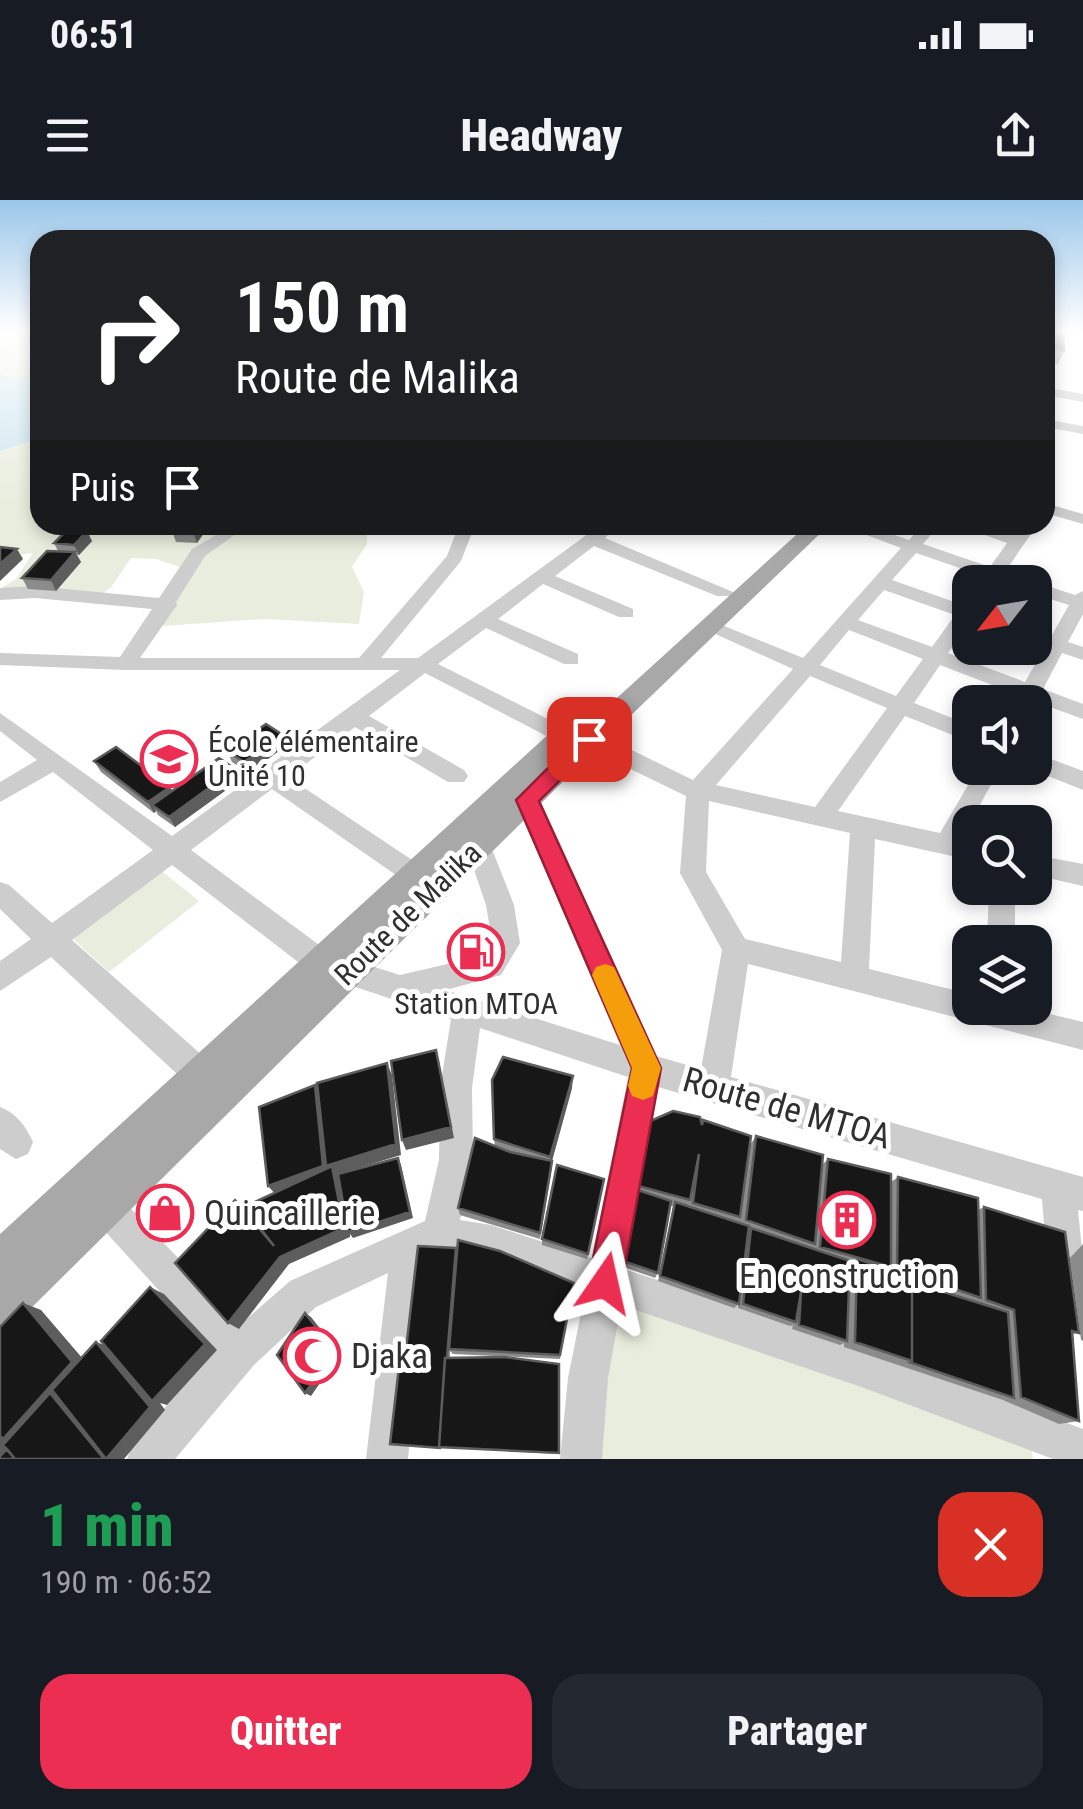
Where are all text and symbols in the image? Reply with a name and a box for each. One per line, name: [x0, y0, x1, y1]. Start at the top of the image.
text: 06:51: [50, 13, 137, 57]
icon: menu: [40, 108, 95, 163]
icon: share: [988, 108, 1043, 163]
text: Headway: [460, 109, 623, 162]
text: 150 m: [235, 267, 409, 349]
icon: right: [70, 270, 200, 400]
text: Route de Malika: [235, 351, 520, 404]
icon: arrive: [155, 460, 210, 515]
text: Puis: [70, 466, 135, 510]
north arrow: [952, 565, 1052, 665]
map controls: [952, 565, 1052, 1025]
button: sound: [952, 685, 1052, 785]
pin: [547, 697, 632, 782]
icon: arrive: [562, 712, 617, 767]
place label: École élémentaire Unité 10: [208, 724, 419, 793]
school or university icon: École élémentaire Unité 10: [139, 729, 199, 789]
button: search: [952, 805, 1052, 905]
street label: Route de Malika: [327, 835, 488, 992]
fuel station icon: Station MTOA: [446, 922, 506, 982]
button: layers: [952, 925, 1052, 1025]
place label: Station MTOA: [394, 986, 558, 1021]
street label: Route de MTOA: [678, 1059, 895, 1158]
shop icon: Quincaillerie: [135, 1183, 195, 1243]
building icon: En construction: [817, 1190, 877, 1250]
place label: Quincaillerie: [204, 1193, 375, 1234]
position arrow: [553, 1231, 657, 1335]
place label: En construction: [739, 1256, 955, 1297]
mosque icon: Djaka: [282, 1326, 342, 1386]
place label: Djaka: [351, 1336, 428, 1377]
text: 1 min: [40, 1490, 174, 1561]
button: close: [938, 1492, 1043, 1597]
text: 190 m · 06:52: [40, 1563, 212, 1601]
button: Quitter: [40, 1674, 532, 1789]
button: Partager: [552, 1674, 1043, 1789]

